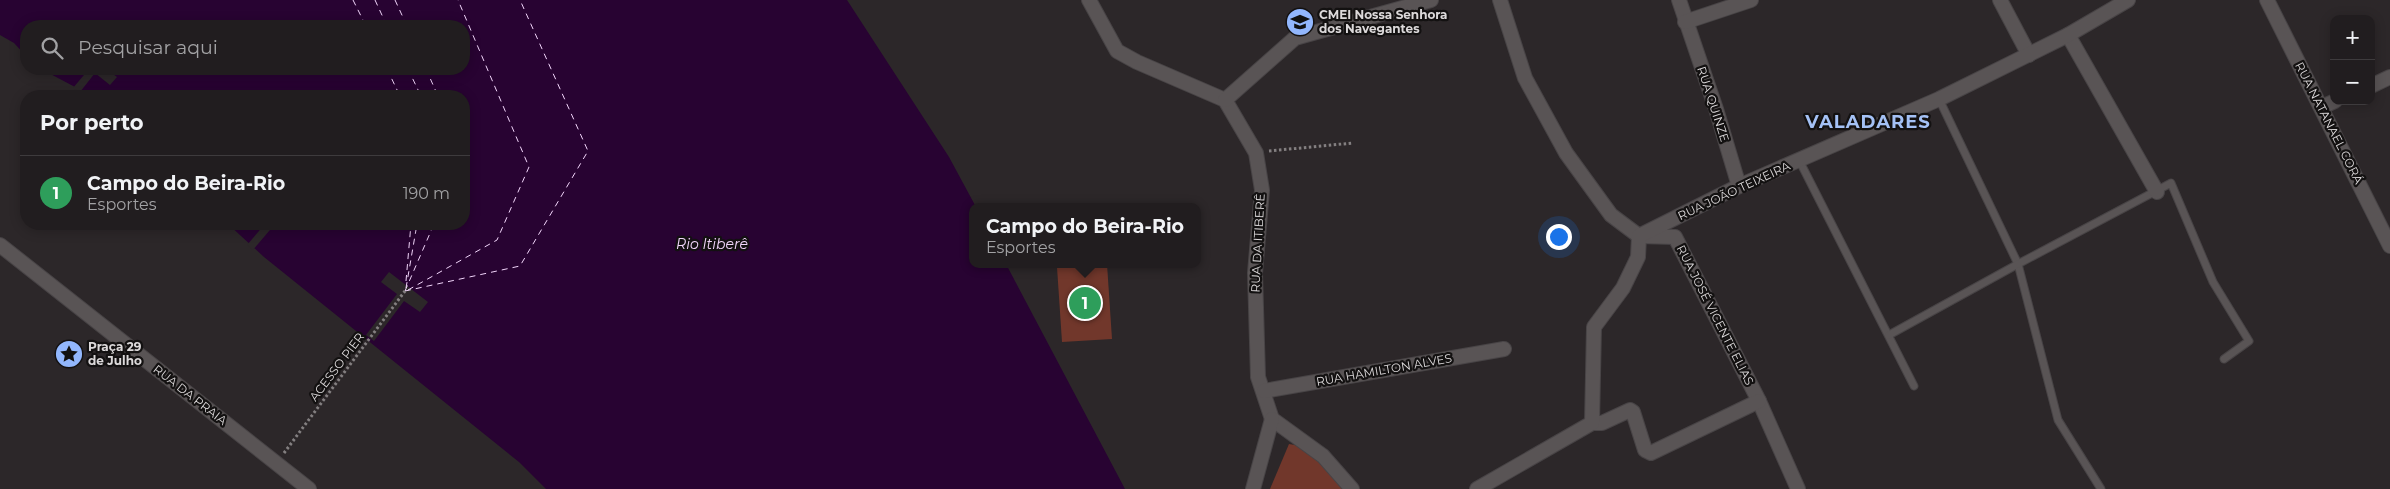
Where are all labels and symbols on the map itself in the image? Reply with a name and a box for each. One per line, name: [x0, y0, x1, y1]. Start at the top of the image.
school or university icon: CMEI Nossa Senhora dos Navegantes: [1285, 7, 1315, 37]
place label: CMEI Nossa Senhora dos Navegantes: [1319, 7, 1447, 36]
street label: RUA NATANAEL CORÁ: [2292, 59, 2367, 187]
street label: RUA QUINZE: [1694, 64, 1733, 144]
district label: VALADARES: [1804, 111, 1931, 133]
street label: RUA JOÃO TEIXEIRA: [1675, 158, 1793, 223]
street label: RUA DA ITIBERÊ: [1247, 193, 1268, 293]
your location: [1546, 224, 1572, 250]
water label: Rio Itiberê: [676, 235, 748, 253]
street label: RUA JOSÉ VICENTE ELIAS: [1674, 242, 1757, 387]
pin: 1: [1069, 284, 1101, 322]
street label: ACESSO PIER: [306, 329, 367, 404]
place icon: Praça 29 de Julho: [54, 339, 84, 369]
place label: Praça 29 de Julho: [88, 339, 142, 368]
street label: RUA HAMILTON ALVES: [1315, 350, 1453, 389]
street label: RUA DA PRAIA: [151, 361, 230, 428]

